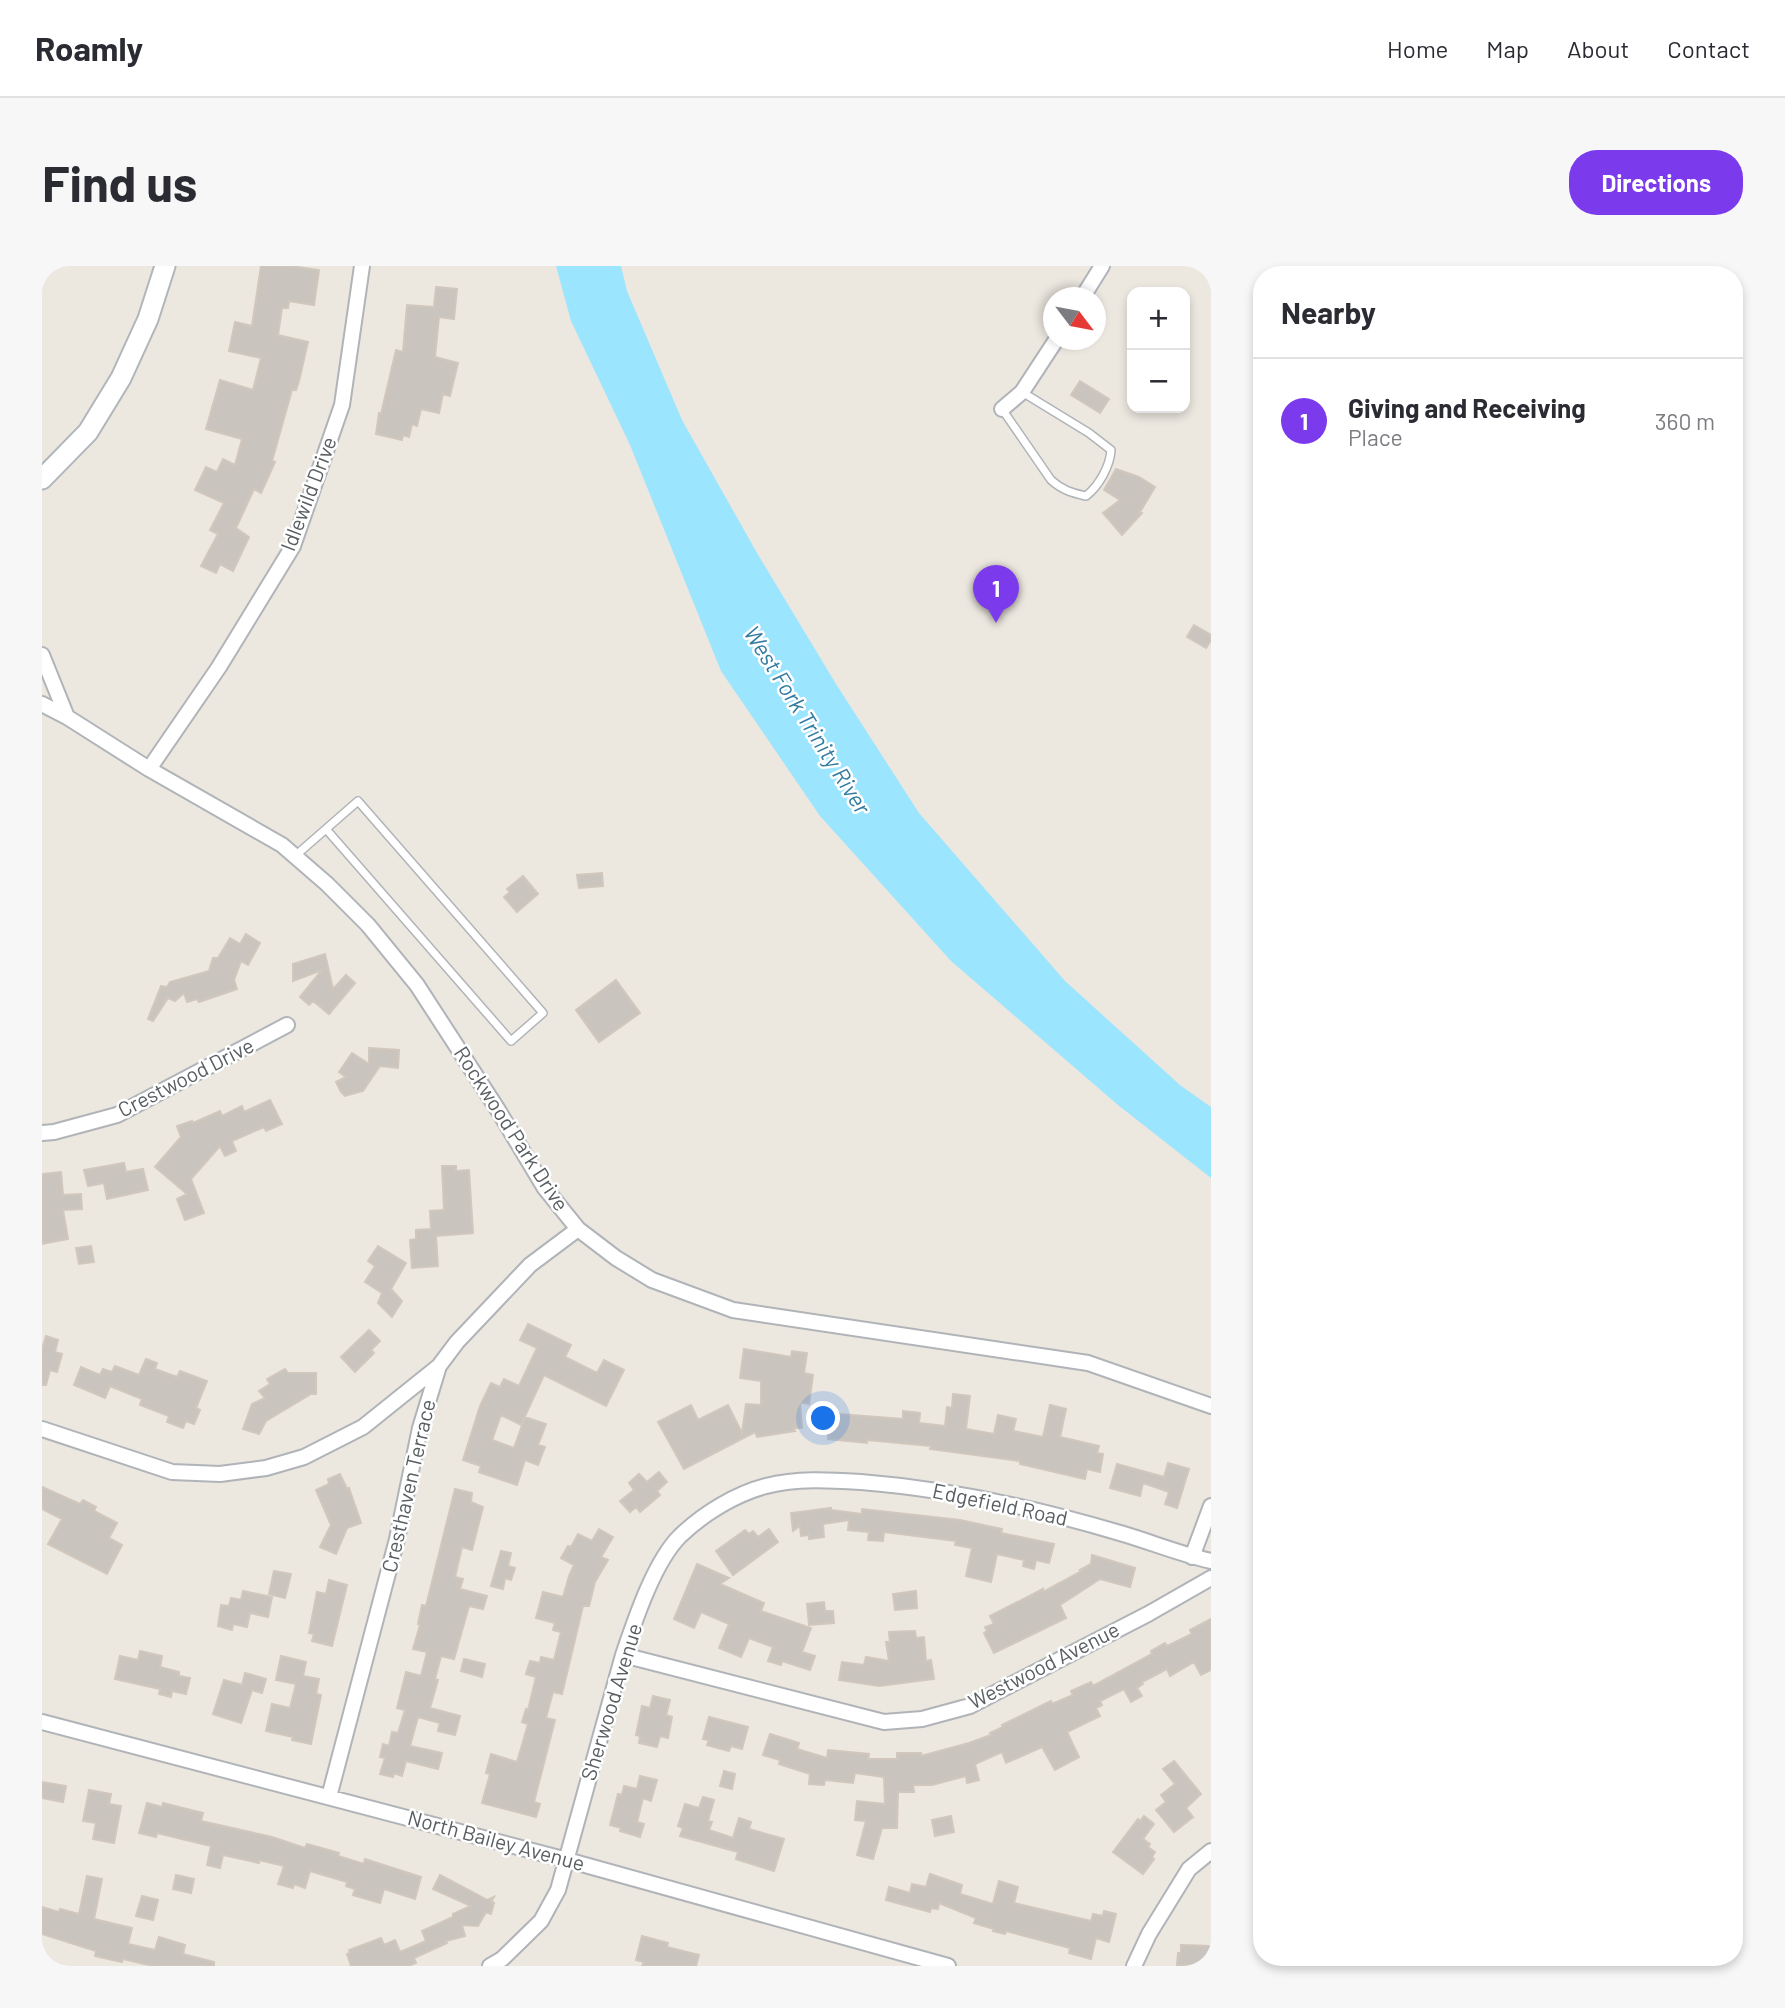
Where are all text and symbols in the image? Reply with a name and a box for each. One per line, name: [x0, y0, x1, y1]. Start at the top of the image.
text: Roamly: [35, 28, 143, 68]
text: Home: [1387, 34, 1448, 63]
text: Map: [1486, 34, 1529, 63]
text: About: [1567, 34, 1629, 63]
text: Contact: [1667, 34, 1750, 63]
button: Directions: [1569, 150, 1743, 215]
text: Find us: [42, 153, 197, 212]
north arrow: [1043, 287, 1106, 350]
map controls: [1127, 287, 1190, 413]
button: +: [1127, 287, 1190, 350]
text: Nearby: [1281, 294, 1376, 330]
button: −: [1127, 350, 1190, 413]
text: Giving and Receiving: [1348, 392, 1586, 423]
text: 1: [1300, 407, 1308, 435]
text: 360 m: [1655, 407, 1715, 435]
text: Place: [1348, 423, 1403, 451]
street label: Idlewild Drive: [274, 433, 341, 554]
pin: 1: [973, 565, 1019, 623]
water label: West Fork Trinity River: [739, 620, 878, 819]
street label: Crestwood Drive: [113, 1032, 257, 1122]
street label: Rockwood Park Drive: [450, 1041, 575, 1215]
street label: Cresthaven Terrace: [375, 1397, 440, 1575]
your location: [806, 1401, 840, 1435]
street label: Edgefield Road: [930, 1477, 1070, 1530]
street label: Westwood Avenue: [964, 1616, 1123, 1714]
street label: Sherwood Avenue: [575, 1620, 646, 1783]
street label: North Bailey Avenue: [405, 1804, 588, 1875]

